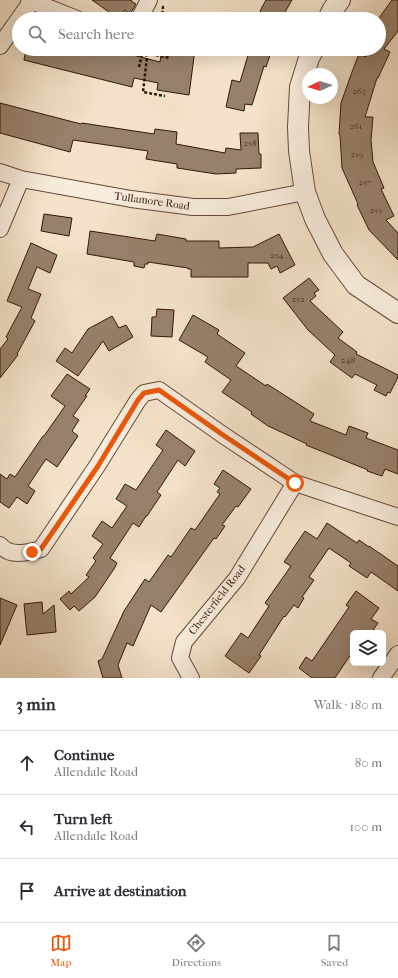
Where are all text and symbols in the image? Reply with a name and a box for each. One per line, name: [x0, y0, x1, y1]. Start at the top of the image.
search box: [12, 12, 386, 56]
icon: search: [26, 23, 48, 45]
text: Search here: [58, 25, 134, 43]
north arrow: [302, 68, 338, 104]
house number: 263: [352, 86, 366, 96]
house number: 261: [350, 121, 362, 131]
house number: 258: [243, 138, 257, 148]
house number: 259: [350, 149, 364, 159]
house number: 257: [359, 177, 372, 187]
street label: Tullamore Road: [113, 189, 192, 213]
house number: 255: [370, 205, 382, 215]
house number: 254: [270, 250, 285, 260]
house number: 252: [291, 294, 305, 304]
house number: 248: [341, 355, 356, 365]
route start: [286, 474, 304, 492]
route end: [23, 543, 41, 561]
street label: Chesterfield Road: [186, 562, 249, 637]
map controls: [350, 630, 386, 666]
button: layers: [350, 630, 386, 666]
text: 3 min: [16, 694, 56, 714]
text: Walk · 180 m: [314, 697, 382, 712]
text: Continue: [54, 746, 114, 764]
icon: ahead: [16, 752, 38, 774]
text: 80 m: [355, 755, 382, 770]
text: Allendale Road: [54, 764, 138, 779]
text: Turn left: [54, 810, 112, 828]
icon: left: [16, 816, 38, 838]
text: 100 m: [349, 819, 382, 834]
text: Allendale Road: [54, 828, 138, 843]
icon: arrive: [16, 880, 38, 902]
text: Arrive at destination: [54, 882, 186, 900]
tab: Map: [50, 932, 72, 969]
tab: Directions: [172, 932, 221, 969]
tab: Saved: [321, 932, 348, 969]

